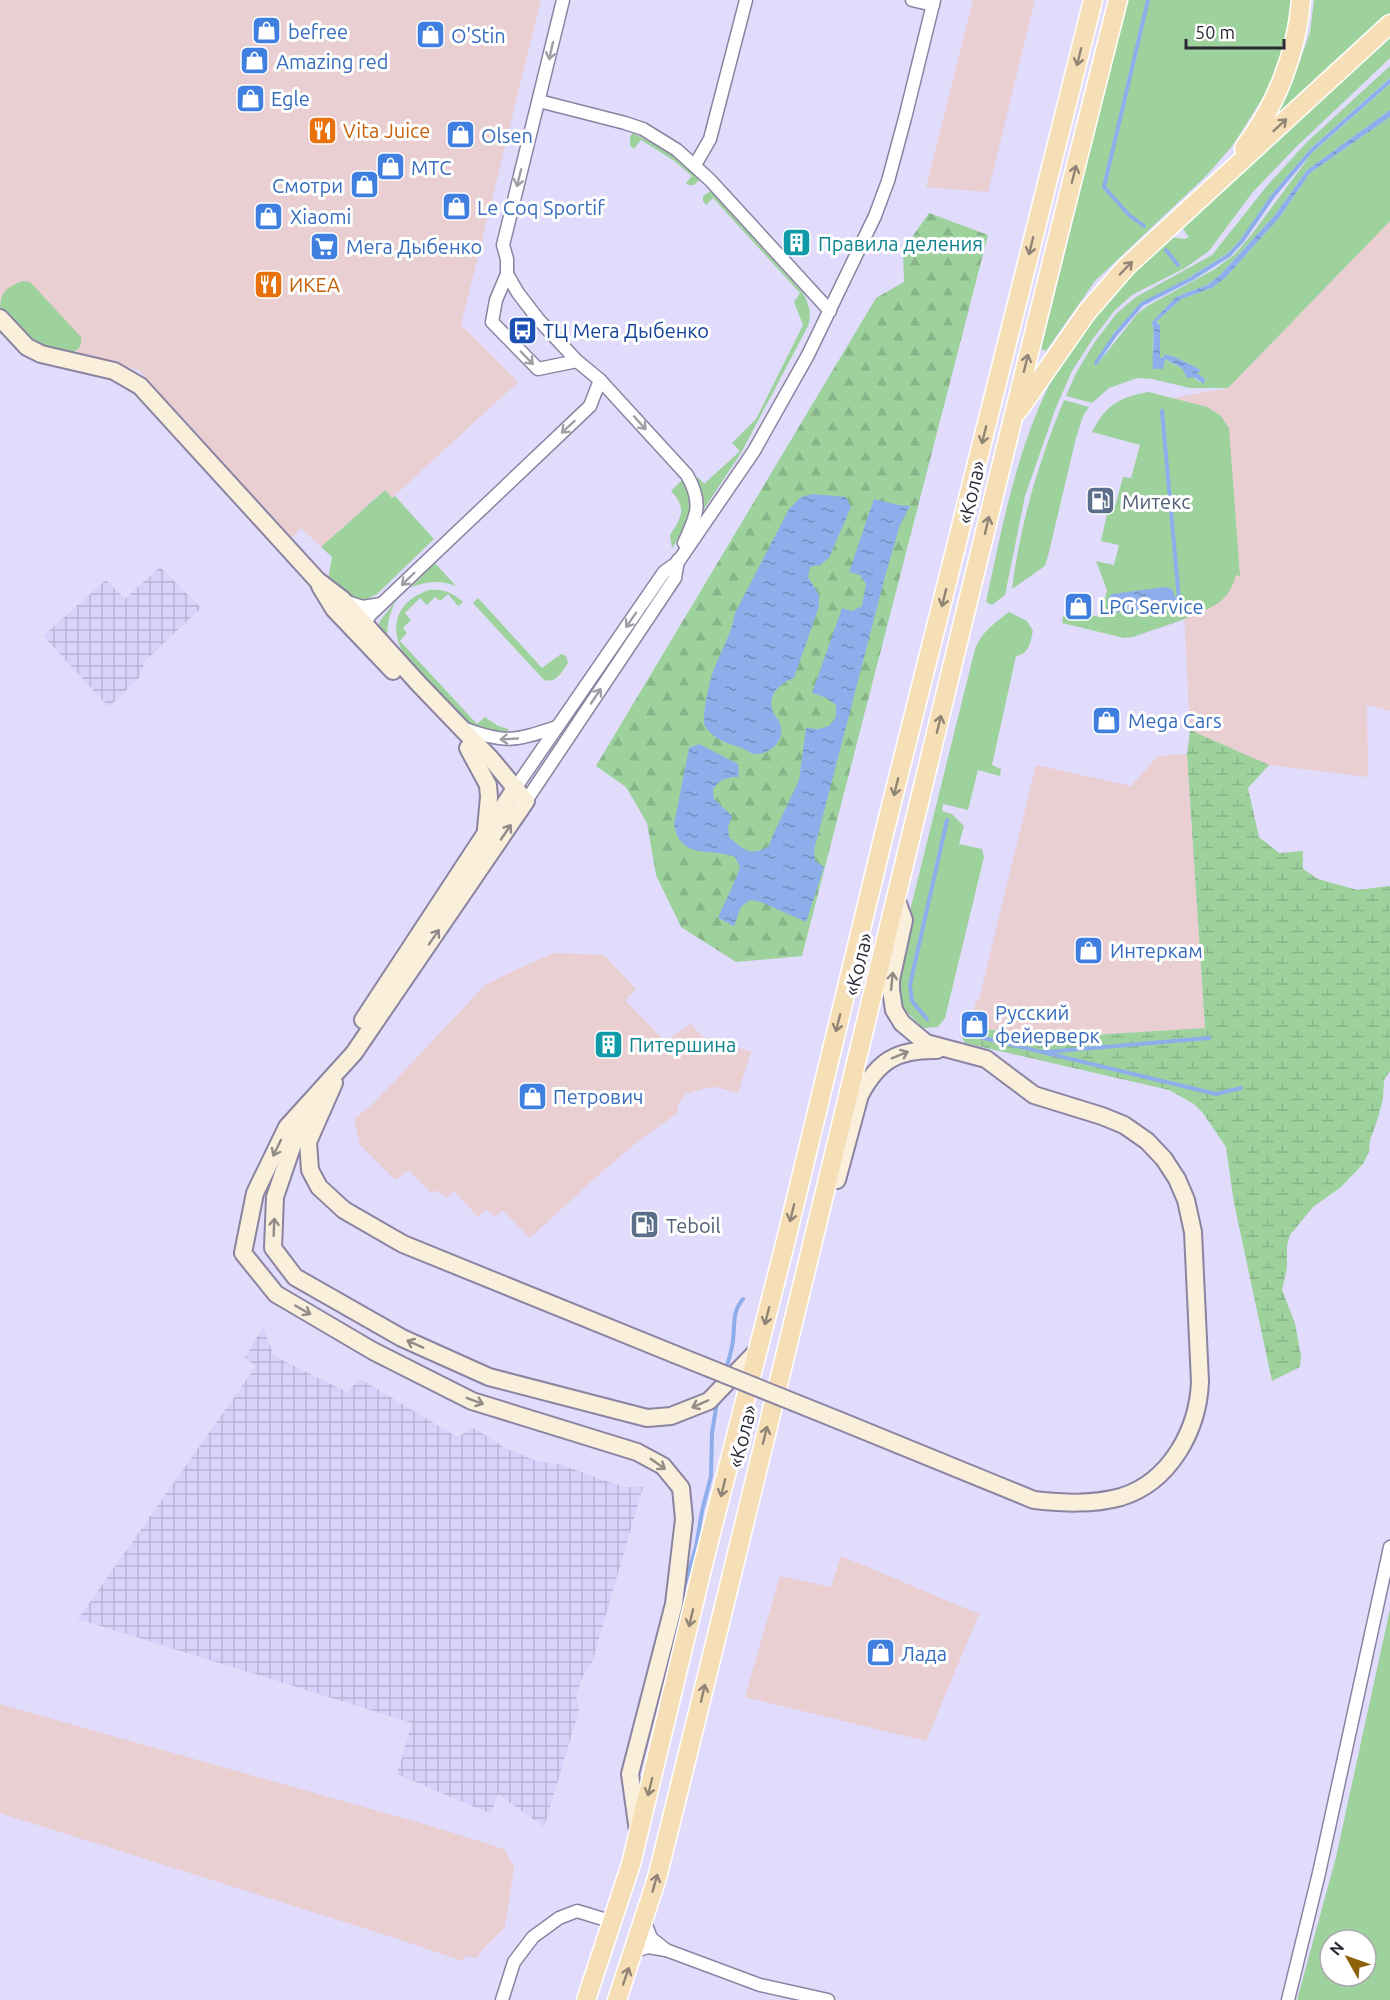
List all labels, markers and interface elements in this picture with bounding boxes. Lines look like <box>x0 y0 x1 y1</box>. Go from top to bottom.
scale bar <box>1186 12 1284 50</box>
shop icon: befree <box>251 15 283 47</box>
shop icon: O'Stin <box>414 19 446 51</box>
place label: befree <box>288 20 348 43</box>
text: 50 m <box>1195 22 1235 42</box>
place label: O'Stin <box>451 24 506 47</box>
one-way arrow <box>544 41 556 60</box>
shop icon: Amazing red <box>239 45 271 77</box>
one-way arrow <box>1073 47 1084 66</box>
place label: Amazing red <box>276 50 388 73</box>
shop icon: Egle <box>234 82 266 114</box>
place label: Egle <box>271 87 310 110</box>
restaurant icon: Vita Juice <box>306 114 338 146</box>
one-way arrow <box>1272 118 1287 132</box>
place label: Vita Juice <box>343 119 430 142</box>
shop icon: Olsen <box>444 119 476 151</box>
place label: Olsen <box>481 124 533 147</box>
shop icon: МТС <box>374 151 406 183</box>
place label: МТС <box>411 156 452 179</box>
one-way arrow <box>1068 165 1080 184</box>
shop icon: Смотри <box>348 169 380 201</box>
one-way arrow <box>513 169 525 188</box>
place label: Смотри <box>272 174 343 197</box>
shop icon: Le Coq Sportif <box>440 191 472 223</box>
place label: Le Coq Sportif <box>477 196 605 219</box>
shop icon: Xiaomi <box>253 200 285 232</box>
place label: Xiaomi <box>290 205 351 228</box>
building icon: Правила деления <box>781 227 813 259</box>
supermarket icon: Мега Дыбенко <box>309 230 341 262</box>
place label: Правила деления <box>818 232 983 255</box>
place label: Мега Дыбенко <box>346 235 482 258</box>
one-way arrow <box>1025 236 1037 255</box>
one-way arrow <box>1119 261 1133 276</box>
restaurant icon: ИКЕА <box>252 268 284 300</box>
place label: ИКЕА <box>289 273 340 296</box>
bus stop icon: ТЦ Мега Дыбенко <box>506 314 538 346</box>
place label: ТЦ Мега Дыбенко <box>543 319 709 342</box>
one-way arrow <box>519 350 534 365</box>
one-way arrow <box>1020 354 1032 373</box>
one-way arrow <box>633 415 647 430</box>
one-way arrow <box>560 420 575 434</box>
one-way arrow <box>978 425 990 444</box>
street label: «Кола» <box>953 458 989 526</box>
fuel station icon: Митекс <box>1085 485 1117 517</box>
place label: Митекс <box>1122 490 1190 513</box>
one-way arrow <box>981 516 993 535</box>
one-way arrow <box>400 572 415 586</box>
one-way arrow <box>937 588 949 607</box>
shop icon: LPG Service <box>1062 590 1094 622</box>
place label: LPG Service <box>1099 595 1203 618</box>
one-way arrow <box>625 612 637 628</box>
one-way arrow <box>590 688 602 705</box>
shop icon: Mega Cars <box>1091 704 1123 736</box>
place label: Mega Cars <box>1128 709 1222 732</box>
one-way arrow <box>933 715 945 734</box>
one-way arrow <box>500 733 520 744</box>
one-way arrow <box>889 777 901 796</box>
one-way arrow <box>500 824 512 841</box>
one-way arrow <box>428 929 440 945</box>
street label: «Кола» <box>839 930 877 998</box>
shop icon: Интеркам <box>1073 934 1105 966</box>
place label: Интеркам <box>1110 939 1203 962</box>
one-way arrow <box>887 972 898 991</box>
place label: Русский фейерверк <box>995 1001 1100 1047</box>
shop icon: Русский фейерверк <box>958 1008 990 1040</box>
one-way arrow <box>832 1014 844 1033</box>
building icon: Питершина <box>592 1028 624 1060</box>
place label: Питершина <box>629 1033 736 1056</box>
one-way arrow <box>890 1048 908 1059</box>
shop icon: Петрович <box>516 1080 548 1112</box>
place label: Петрович <box>553 1085 643 1108</box>
one-way arrow <box>271 1138 282 1156</box>
one-way arrow <box>786 1203 798 1222</box>
fuel station icon: Teboil <box>629 1209 661 1241</box>
place label: Teboil <box>666 1214 721 1237</box>
one-way arrow <box>268 1217 280 1237</box>
one-way arrow <box>293 1305 311 1316</box>
one-way arrow <box>760 1306 772 1325</box>
one-way arrow <box>407 1337 425 1349</box>
one-way arrow <box>465 1396 484 1407</box>
one-way arrow <box>692 1399 710 1410</box>
street label: «Кола» <box>723 1402 761 1470</box>
one-way arrow <box>760 1426 772 1445</box>
one-way arrow <box>650 1458 667 1471</box>
one-way arrow <box>717 1478 728 1497</box>
one-way arrow <box>684 1608 696 1627</box>
shop icon: Лада <box>864 1637 896 1669</box>
place label: Лада <box>901 1642 947 1665</box>
one-way arrow <box>698 1684 709 1704</box>
one-way arrow <box>643 1778 655 1797</box>
one-way arrow <box>650 1874 661 1893</box>
north arrow <box>1318 1928 1378 1988</box>
text: N <box>1326 1938 1347 1959</box>
one-way arrow <box>621 1967 632 1985</box>

